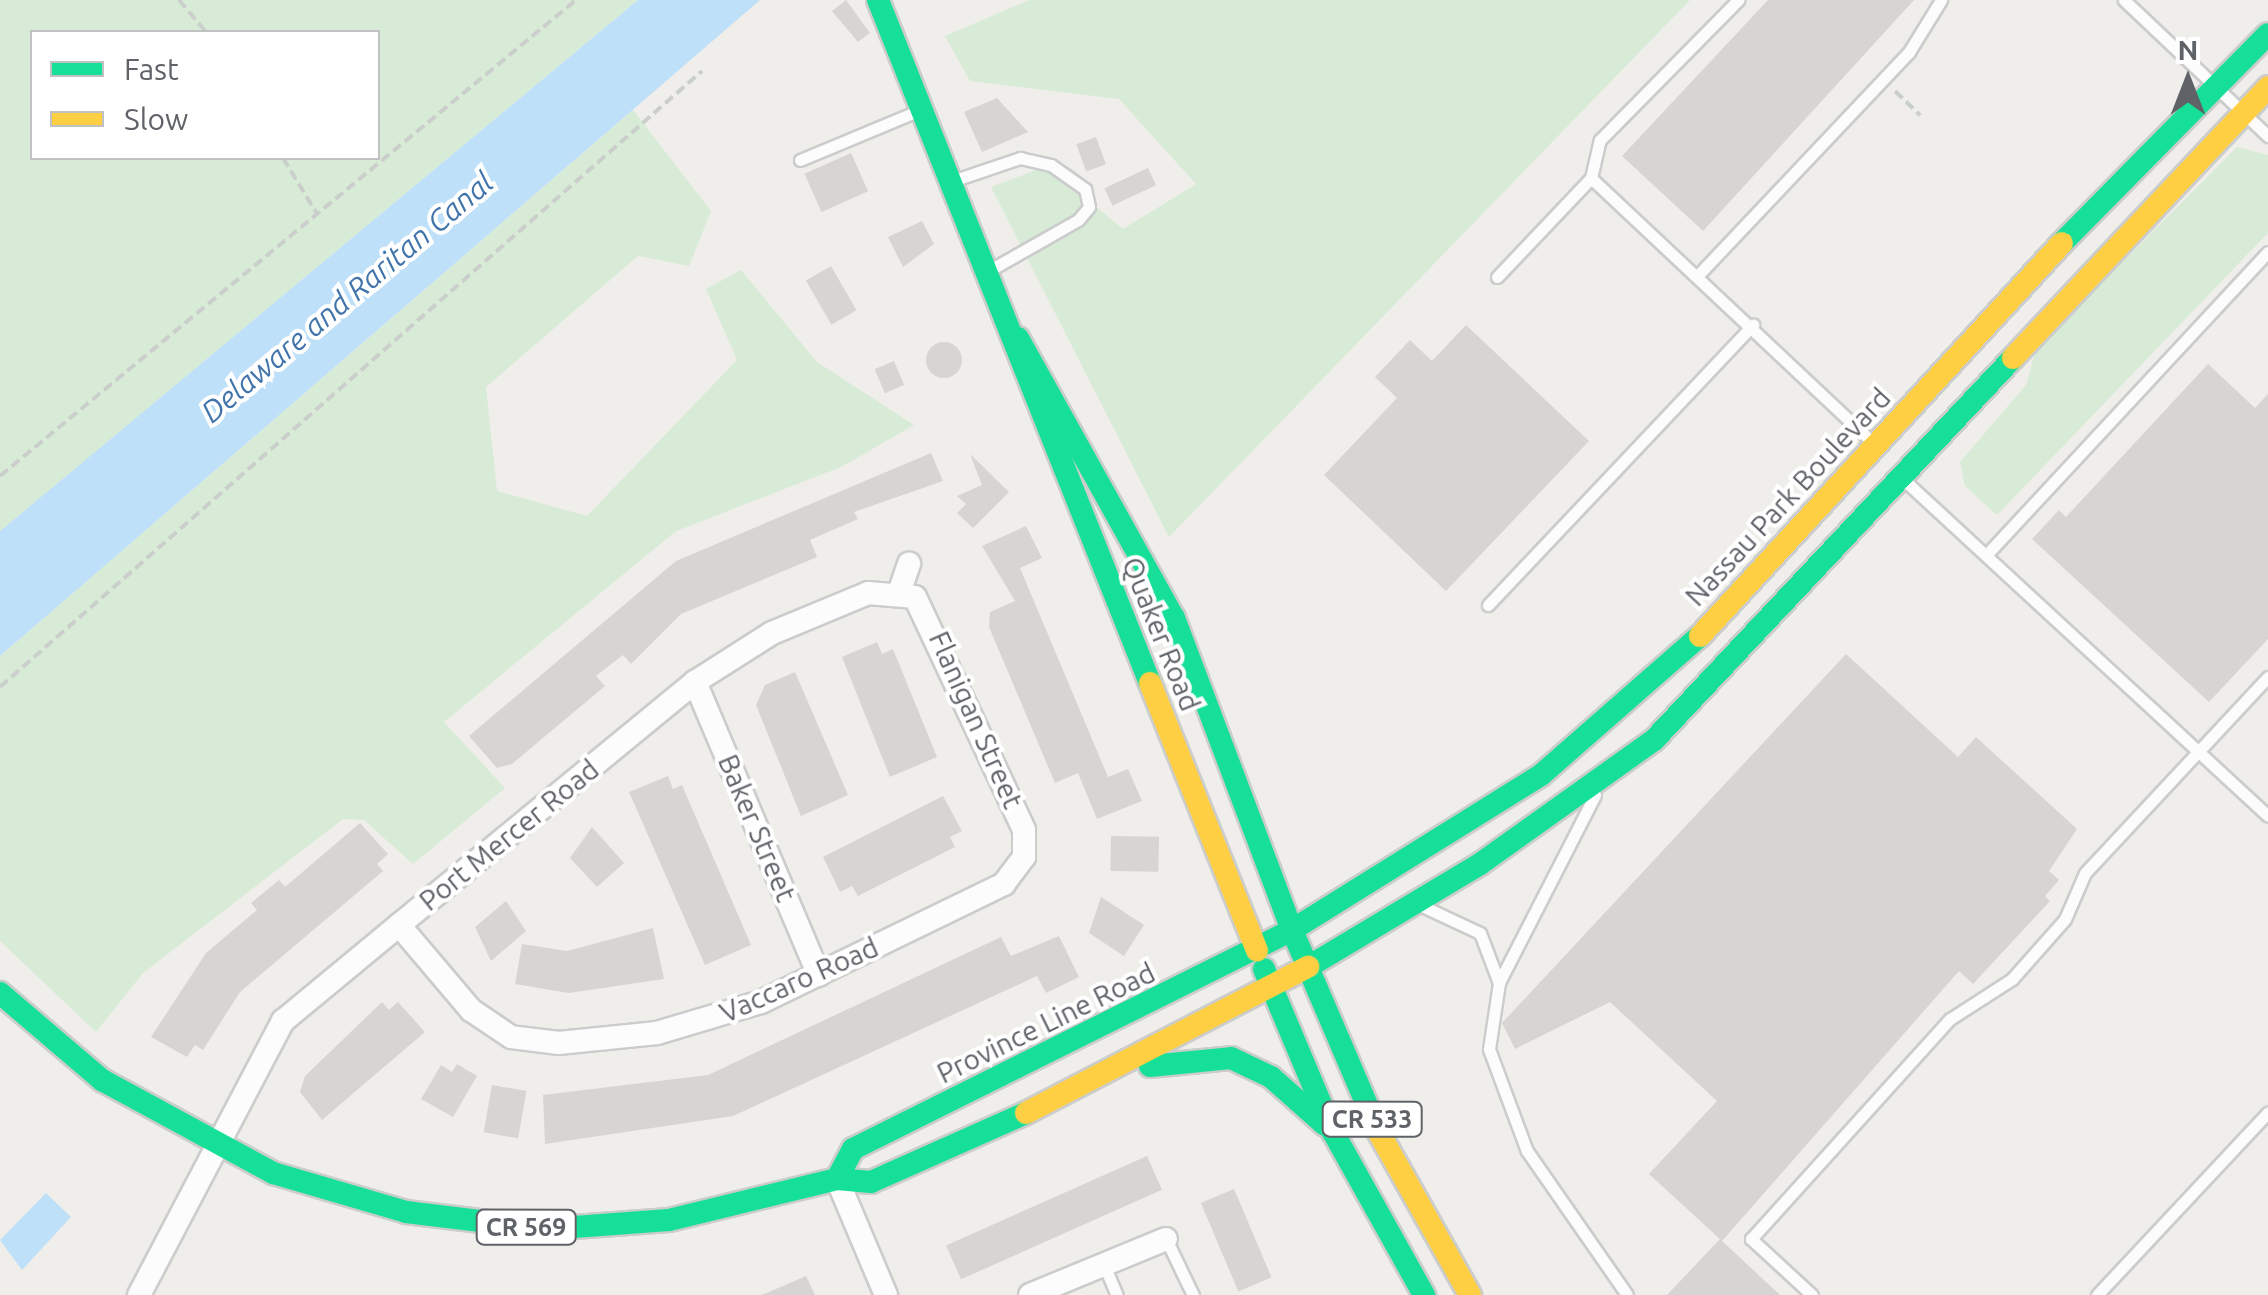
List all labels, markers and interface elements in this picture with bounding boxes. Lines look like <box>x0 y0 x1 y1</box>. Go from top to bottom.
legend <box>30 30 380 160</box>
north arrow <box>2138 30 2238 130</box>
text: N <box>2178 34 2198 65</box>
text: Fast <box>124 52 179 86</box>
text: Slow <box>124 102 188 136</box>
water label: Delaware and Raritan Canal <box>194 164 500 430</box>
street label: Nassau Park Boulevard <box>1678 381 1898 613</box>
street label: Quaker Road <box>1115 552 1207 716</box>
street label: Flanigan Street <box>922 626 1030 814</box>
street label: Baker Street <box>711 749 803 907</box>
street label: Port Mercer Road <box>412 752 606 918</box>
street label: Vaccaro Road <box>715 930 883 1030</box>
street label: Province Line Road <box>932 956 1160 1090</box>
road number: CR 533 <box>1320 1099 1424 1139</box>
road number: CR 569 <box>474 1207 578 1247</box>

